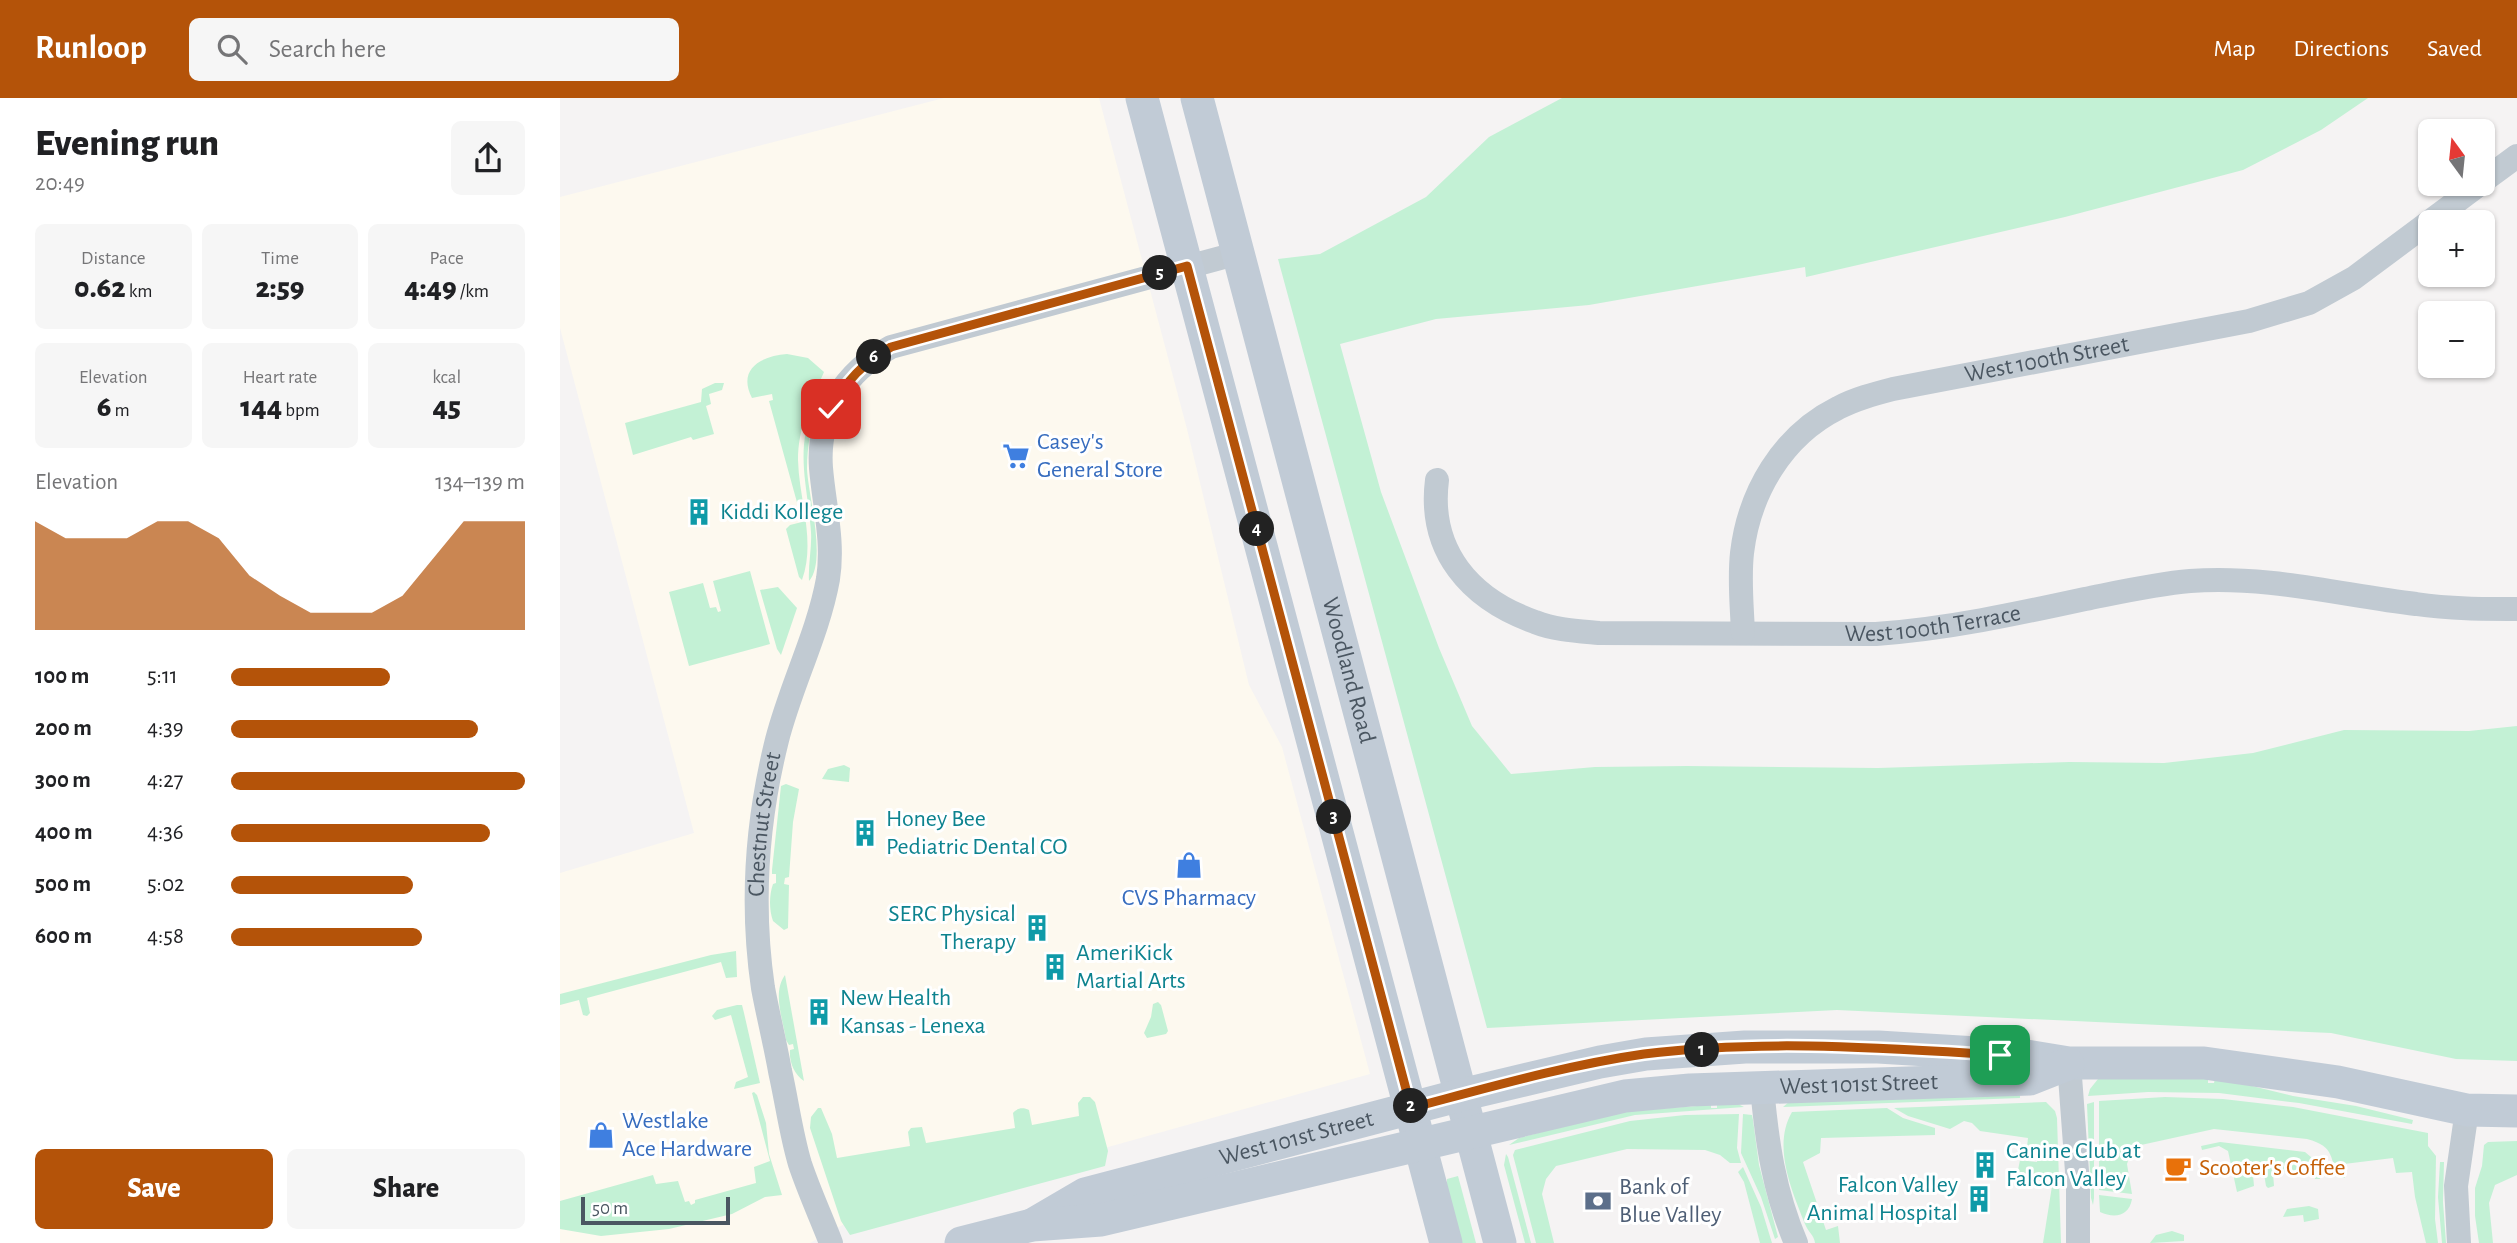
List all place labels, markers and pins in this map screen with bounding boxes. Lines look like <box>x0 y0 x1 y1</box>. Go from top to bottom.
pin: 5 <box>1142 256 1178 290</box>
pin: 6 <box>856 340 892 374</box>
pin <box>801 379 861 439</box>
place label: Casey's General Store <box>1037 430 1163 482</box>
supermarket icon: Casey's General Store <box>1001 441 1031 471</box>
building icon: Kiddi Kollege <box>684 497 714 527</box>
place label: Kiddi Kollege <box>720 500 843 524</box>
pin: 4 <box>1240 512 1274 546</box>
pin: 3 <box>1316 800 1352 834</box>
place label: Honey Bee Pediatric Dental CO <box>886 807 1068 859</box>
building icon: Honey Bee Pediatric Dental CO <box>850 818 880 848</box>
shop icon: CVS Pharmacy <box>1174 850 1204 880</box>
place label: CVS Pharmacy <box>1122 886 1256 910</box>
place label: SERC Physical Therapy <box>888 902 1016 954</box>
building icon: SERC Physical Therapy <box>1022 913 1052 943</box>
place label: AmeriKick Martial Arts <box>1076 941 1186 993</box>
building icon: AmeriKick Martial Arts <box>1040 952 1070 982</box>
place label: New Health Kansas - Lenexa <box>840 986 985 1038</box>
building icon: New Health Kansas - Lenexa <box>804 997 834 1027</box>
pin <box>1970 1025 2030 1085</box>
pin: 1 <box>1684 1032 1720 1068</box>
pin: 2 <box>1394 1088 1428 1124</box>
place label: Westlake Ace Hardware <box>622 1109 752 1161</box>
shop icon: Westlake Ace Hardware <box>586 1120 616 1150</box>
place label: Canine Club at Falcon Valley <box>2006 1139 2141 1191</box>
building icon: Canine Club at Falcon Valley <box>1970 1150 2000 1180</box>
cafe icon: Scooter's Coffee <box>2163 1153 2193 1183</box>
place label: Scooter's Coffee <box>2199 1156 2346 1180</box>
place label: Falcon Valley Animal Hospital <box>1807 1173 1958 1225</box>
place label: Bank of Blue Valley <box>1619 1175 1722 1227</box>
building icon: Falcon Valley Animal Hospital <box>1964 1184 1994 1214</box>
bank icon: Bank of Blue Valley <box>1583 1186 1613 1216</box>

